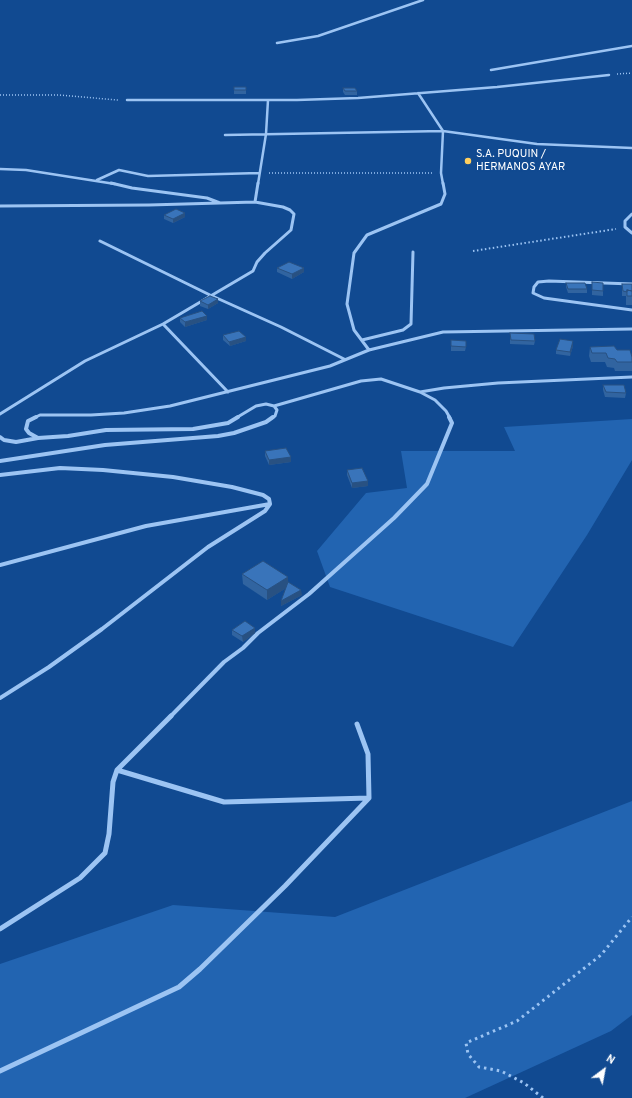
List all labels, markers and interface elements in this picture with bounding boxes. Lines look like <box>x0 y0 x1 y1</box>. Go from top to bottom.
place label: S.A. PUQUIN / HERMANOS AYAR <box>476 148 565 174</box>
marker: S.A. PUQUIN / HERMANOS AYAR <box>463 156 473 166</box>
north arrow <box>584 1050 624 1090</box>
text: N <box>603 1052 617 1068</box>

